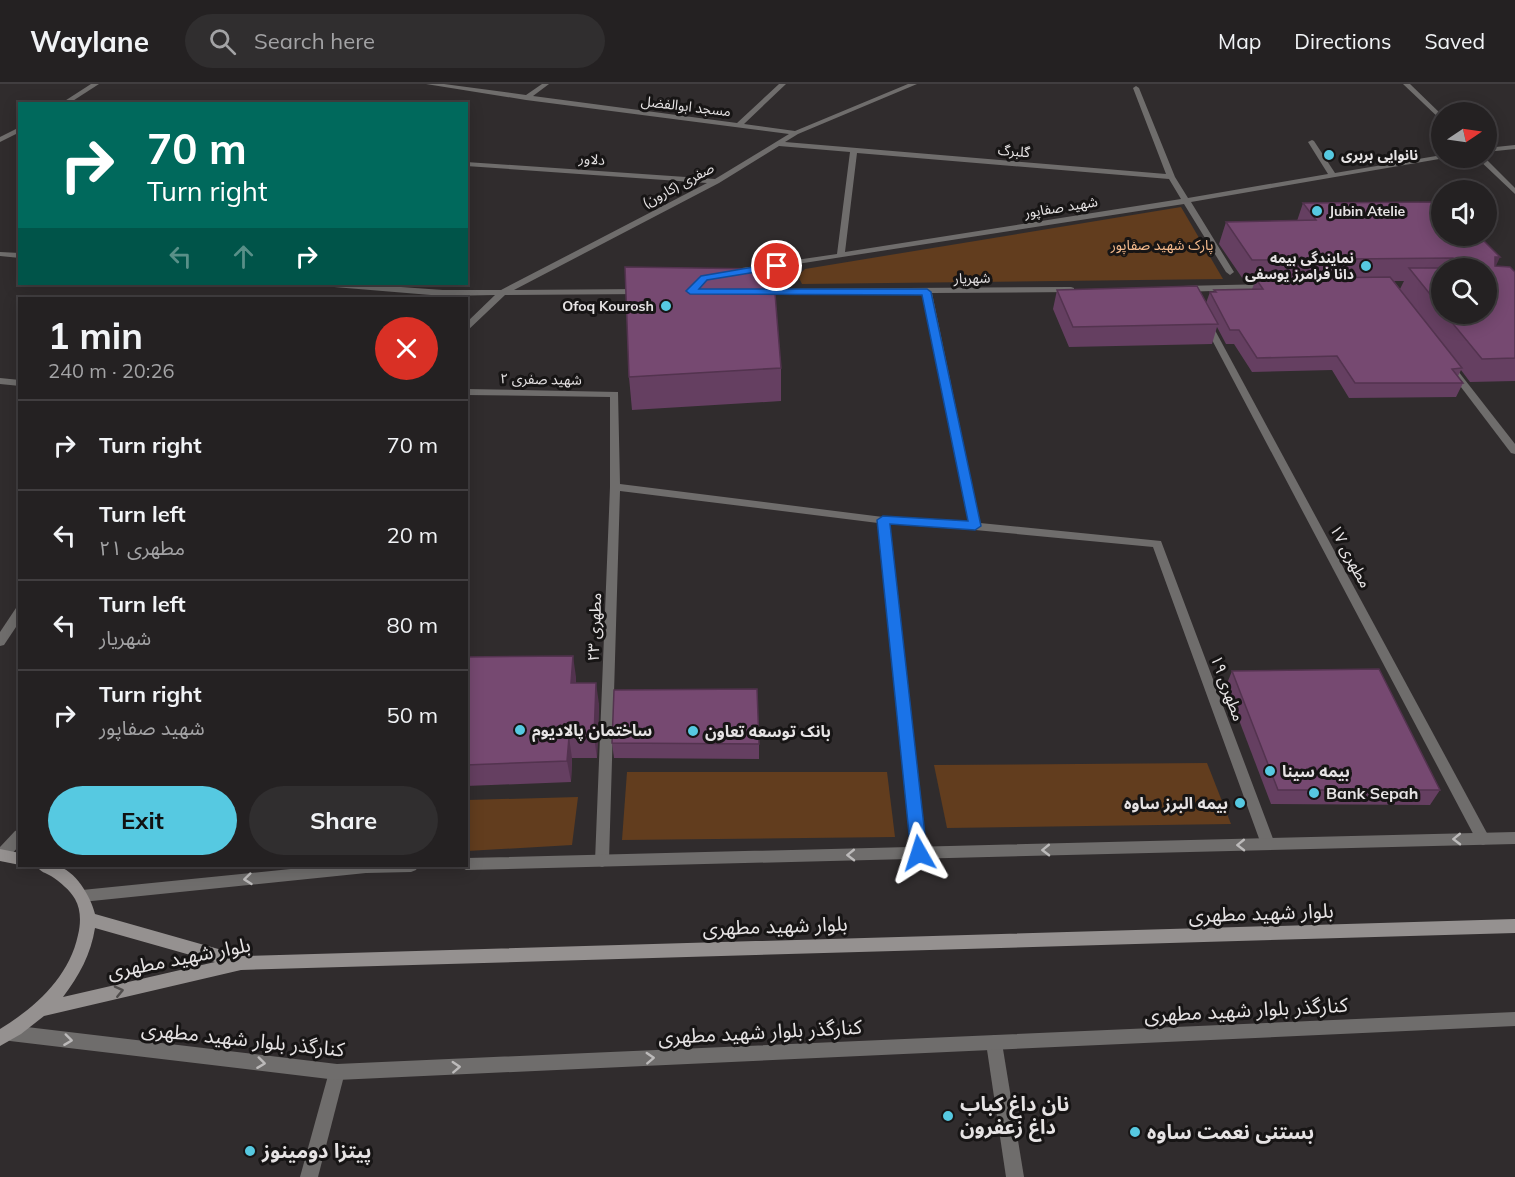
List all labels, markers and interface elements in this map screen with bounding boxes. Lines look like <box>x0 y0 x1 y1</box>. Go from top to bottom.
search box <box>185 14 605 68</box>
text: Waylane <box>30 24 149 59</box>
icon: search <box>206 25 239 58</box>
text: Search here <box>254 27 375 55</box>
text: Map <box>1218 28 1261 54</box>
text: Directions <box>1294 28 1391 54</box>
text: Saved <box>1424 28 1485 54</box>
street label: مسجد ابوالفضل <box>640 92 732 120</box>
north arrow <box>1431 102 1497 168</box>
map controls <box>1431 102 1497 324</box>
text: 70 m <box>147 122 247 175</box>
icon: right <box>48 126 126 204</box>
street label: گلبرگ <box>997 141 1031 161</box>
place label: نانوایی بربری <box>1341 146 1418 164</box>
marker: نانوایی بربری <box>1322 148 1336 162</box>
street label: دلاور <box>577 149 606 169</box>
street label: صفری (کارون) <box>639 158 717 212</box>
text: Turn right <box>147 174 267 208</box>
button: sound <box>1431 180 1497 246</box>
street label: شهید صفاپور <box>1022 192 1099 223</box>
place label: Jubin Atelie <box>1329 202 1406 220</box>
marker: Jubin Atelie <box>1310 204 1324 218</box>
park label: پارک شهید صفاپور <box>1110 236 1213 255</box>
icon: left <box>164 240 197 273</box>
icon: ahead <box>227 240 260 273</box>
icon: right <box>290 240 323 273</box>
pin <box>751 240 802 291</box>
icon: arrive <box>760 249 793 282</box>
place label: نمایندگی بیمه دانا فرامرز یوسفی <box>1245 249 1354 283</box>
button: search <box>1431 258 1497 324</box>
marker: نمایندگی بیمه دانا فرامرز یوسفی <box>1359 259 1373 273</box>
street label: شهریار <box>953 269 990 287</box>
place label: Ofoq Kourosh <box>562 297 654 315</box>
marker: Ofoq Kourosh <box>659 299 673 313</box>
text: 1 min <box>48 313 143 358</box>
button: close <box>375 317 438 380</box>
text: 240 m · 20:26 <box>48 358 174 383</box>
street label: شهید صفری ۲ <box>500 369 582 389</box>
icon: right <box>48 429 81 462</box>
text: Turn right <box>99 431 202 459</box>
text: 70 m <box>387 431 438 459</box>
text: Turn left <box>99 500 186 528</box>
icon: left <box>48 519 81 552</box>
text: 20 m <box>387 521 438 549</box>
street label: مطهری ۱۷ <box>1326 521 1376 591</box>
text: مطهری ۲۱ <box>99 535 185 560</box>
text: Turn left <box>99 590 186 618</box>
street label: مطهری ۲۳ <box>583 592 605 662</box>
icon: left <box>48 609 81 642</box>
text: 80 m <box>387 611 438 639</box>
text: شهریار <box>99 625 151 650</box>
street label: مطهری ۱۹ <box>1207 652 1249 724</box>
text: Turn right <box>99 680 202 708</box>
icon: right <box>48 699 81 732</box>
text: 50 m <box>387 701 438 729</box>
text: شهید صفاپور <box>99 715 205 740</box>
place label: ساختمان پالادیوم <box>532 720 652 742</box>
place label: بانک توسعه تعاون <box>705 721 831 741</box>
marker: ساختمان پالادیوم <box>513 723 527 737</box>
marker: بانک توسعه تعاون <box>686 724 700 738</box>
place label: بیمه سینا <box>1282 761 1350 781</box>
marker: بیمه سینا <box>1263 764 1277 778</box>
place label: Bank Sepah <box>1326 783 1418 803</box>
button: Exit <box>48 786 237 855</box>
button: Share <box>249 786 438 855</box>
marker: Bank Sepah <box>1307 786 1321 800</box>
place label: بیمه البرز ساوه <box>1124 793 1228 813</box>
marker: بیمه البرز ساوه <box>1233 796 1247 810</box>
position arrow <box>887 821 951 885</box>
one-way arrow <box>1452 833 1461 846</box>
one-way arrow <box>1236 839 1245 851</box>
one-way arrow <box>1041 844 1050 856</box>
one-way arrow <box>846 848 855 861</box>
one-way arrow <box>243 872 252 885</box>
street label: بلوار شهید مطهری <box>1188 897 1334 928</box>
street label: بلوار شهید مطهری <box>702 910 848 941</box>
street label: بلوار شهید مطهری <box>105 931 253 984</box>
one-way arrow <box>113 985 123 998</box>
street label: کنارگذر بلوار شهید مطهری <box>1143 992 1349 1027</box>
street label: کنارگذر بلوار شهید مطهری <box>657 1014 863 1049</box>
street label: کنارگذر بلوار شهید مطهری <box>140 1015 347 1062</box>
one-way arrow <box>63 1033 72 1046</box>
one-way arrow <box>646 1052 655 1065</box>
one-way arrow <box>257 1057 266 1069</box>
one-way arrow <box>451 1061 460 1074</box>
place label: نان داغ کباب داغ زعفرون <box>960 1091 1069 1142</box>
marker: نان داغ کباب داغ زعفرون <box>941 1109 955 1123</box>
place label: بستنی نعمت ساوه <box>1147 1119 1314 1144</box>
marker: بستنی نعمت ساوه <box>1128 1125 1142 1139</box>
place label: پیتزا دومینوز <box>261 1138 371 1165</box>
marker: پیتزا دومینوز <box>243 1144 257 1158</box>

